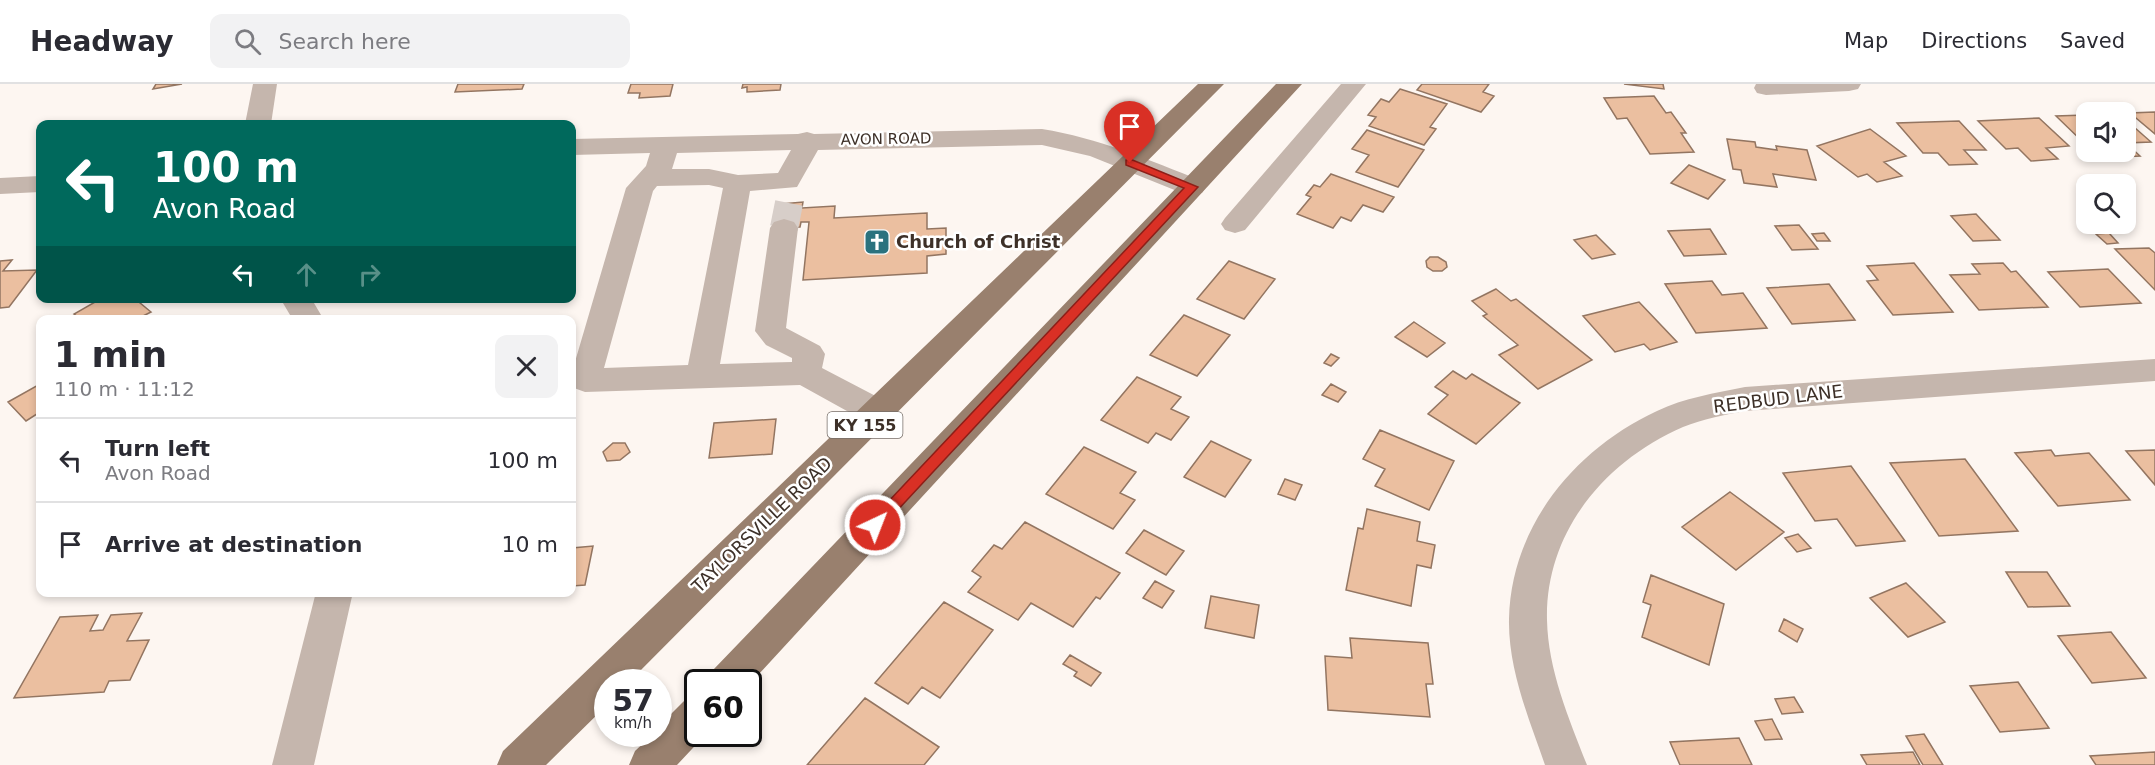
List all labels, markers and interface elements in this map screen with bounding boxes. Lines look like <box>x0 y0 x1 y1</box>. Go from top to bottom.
search box <box>210 14 630 68</box>
text: Headway <box>30 25 174 58</box>
icon: search <box>231 25 264 58</box>
text: Search here <box>279 29 411 54</box>
text: Map <box>1844 29 1888 53</box>
text: Directions <box>1921 29 2027 53</box>
text: Saved <box>2060 29 2125 53</box>
pin <box>1104 101 1155 163</box>
map controls <box>2076 102 2136 234</box>
button: sound <box>2076 102 2136 162</box>
icon: arrive <box>1113 110 1146 143</box>
street label: AVON ROAD <box>840 129 932 149</box>
text: 100 m <box>153 143 299 192</box>
icon: left <box>54 144 132 222</box>
button: search <box>2076 174 2136 234</box>
text: Avon Road <box>153 193 296 224</box>
church icon: Church of Christ <box>862 227 892 257</box>
place label: Church of Christ <box>896 231 1061 252</box>
icon: left <box>227 258 260 291</box>
icon: ahead <box>290 258 323 291</box>
icon: right <box>353 258 386 291</box>
text: 1 min <box>54 334 167 375</box>
button: close <box>495 335 558 398</box>
text: 110 m · 11:12 <box>54 377 195 401</box>
street label: REDBUD LANE <box>1712 380 1844 417</box>
road number: KY 155 <box>828 412 902 438</box>
text: Turn left <box>105 436 210 461</box>
icon: left <box>54 444 87 477</box>
text: 100 m <box>488 448 558 473</box>
street label: TAYLORSVILLE ROAD <box>687 452 836 598</box>
text: Avon Road <box>105 461 211 485</box>
position arrow <box>843 493 907 557</box>
icon: arrive <box>54 528 87 561</box>
text: Arrive at destination <box>105 532 362 557</box>
text: 10 m <box>502 532 558 557</box>
speed limit sign: 60 <box>684 669 762 747</box>
text: 57 <box>612 683 654 718</box>
text: km/h <box>614 714 652 732</box>

